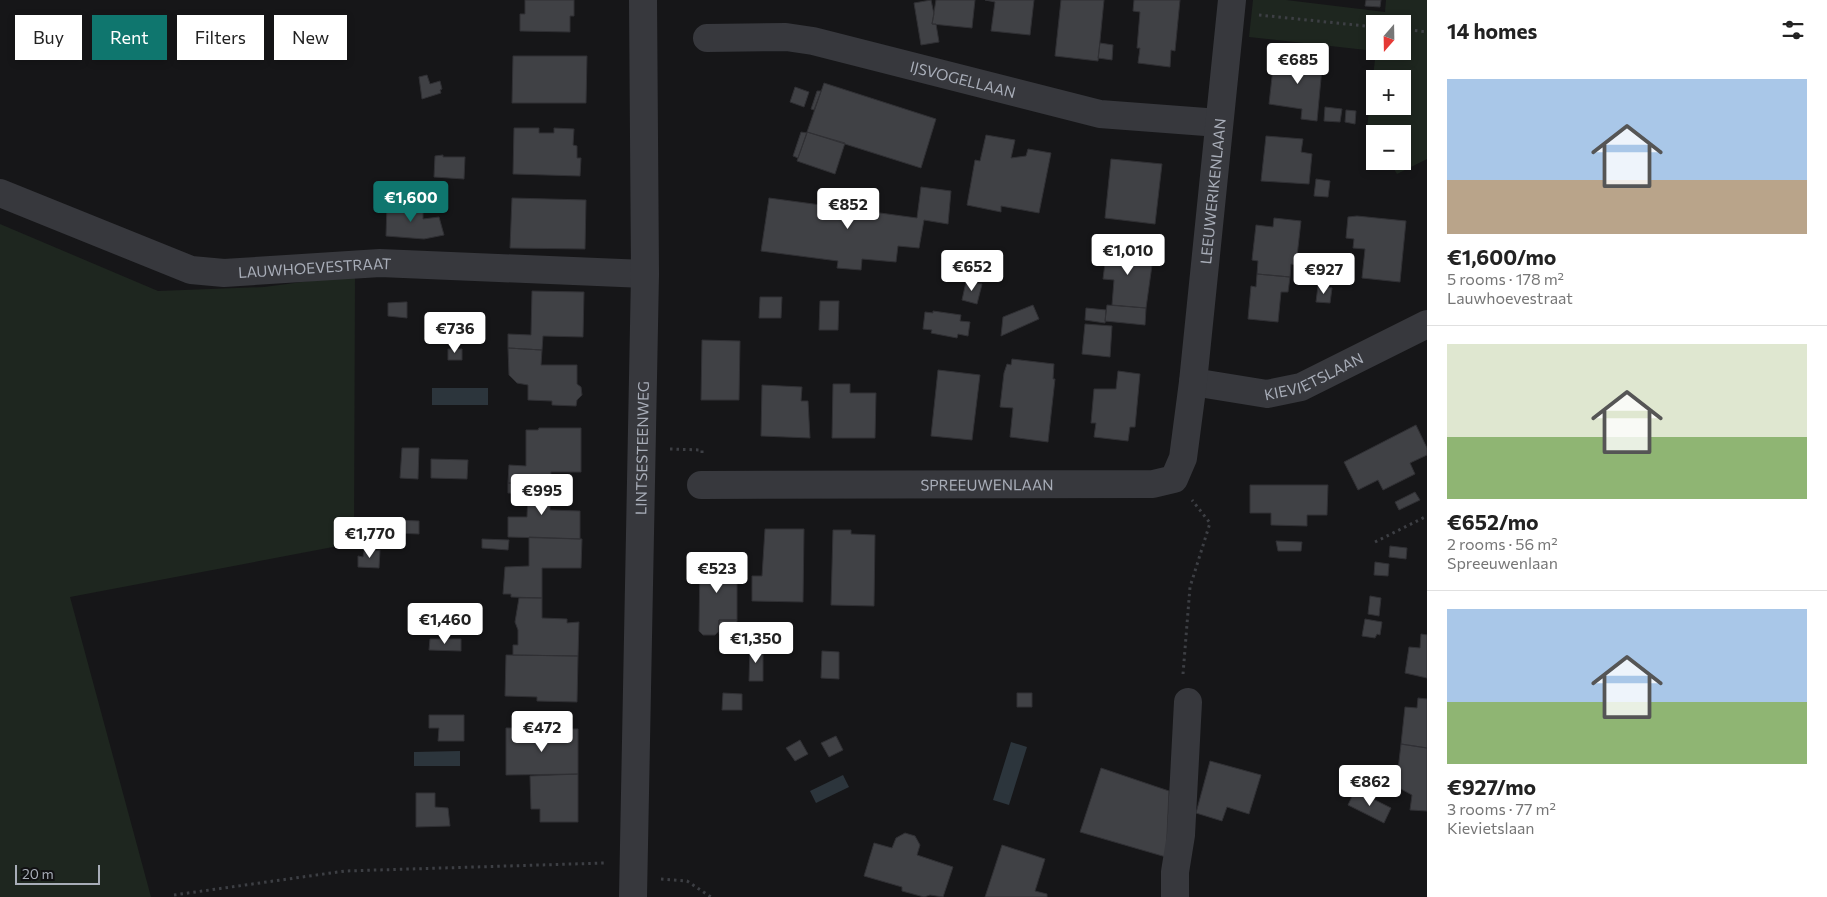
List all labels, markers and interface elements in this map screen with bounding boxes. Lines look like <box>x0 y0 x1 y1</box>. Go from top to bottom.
chip: Buy <box>15 15 82 60</box>
chip: Rent <box>92 15 167 60</box>
chip: Filters <box>177 15 264 60</box>
chip: New <box>274 15 347 60</box>
north arrow <box>1366 15 1411 60</box>
map controls <box>1366 15 1411 170</box>
icon: filters <box>1779 16 1807 44</box>
text: 14 homes <box>1447 18 1537 43</box>
pin: €685 <box>1268 42 1328 85</box>
text: €685 <box>1278 49 1318 68</box>
street label: IJSVOGELLAAN <box>908 57 1018 101</box>
button: + <box>1366 70 1411 115</box>
icon: home <box>1582 111 1672 201</box>
street label: LEEUWERIKENLAAN <box>1196 117 1229 265</box>
button: − <box>1366 125 1411 170</box>
pin: €1,600 <box>370 180 452 223</box>
text: €1,600 <box>384 187 438 206</box>
pin: €852 <box>818 188 878 230</box>
text: €852 <box>828 194 868 213</box>
pin: €1,010 <box>1087 234 1169 276</box>
text: €1,010 <box>1103 240 1153 259</box>
text: €1,600/mo <box>1447 244 1556 269</box>
pin: €652 <box>942 250 1002 292</box>
pin: €927 <box>1294 252 1354 295</box>
street label: LAUWHOEVESTRAAT <box>237 254 392 281</box>
text: €652 <box>952 256 992 275</box>
text: €927 <box>1305 259 1343 278</box>
text: 5 rooms · 178 m² <box>1447 269 1564 288</box>
text: Lauwhoevestraat <box>1447 288 1573 307</box>
pin: €736 <box>425 312 485 354</box>
text: €736 <box>435 318 475 337</box>
street label: KIEVIETSLAAN <box>1262 348 1366 403</box>
icon: home <box>1582 377 1672 467</box>
street label: LINTSESTEENWEG <box>631 381 652 515</box>
pin: €995 <box>512 474 572 516</box>
street label: SPREEUWENLAAN <box>920 475 1054 494</box>
text: €995 <box>522 480 562 499</box>
text: €652/mo <box>1447 509 1539 534</box>
pin: €1,770 <box>329 516 411 559</box>
text: €1,770 <box>345 523 395 542</box>
text: 2 rooms · 56 m² <box>1447 534 1558 553</box>
pin: €523 <box>687 552 747 594</box>
text: Spreeuwenlaan <box>1447 553 1558 572</box>
text: €523 <box>697 558 737 577</box>
pin: €1,460 <box>404 602 486 645</box>
text: €1,460 <box>419 609 471 628</box>
pin: €1,350 <box>715 622 797 664</box>
text: €1,350 <box>730 628 782 647</box>
icon: home <box>1582 642 1672 732</box>
pin: €472 <box>512 710 572 753</box>
text: €472 <box>523 717 561 736</box>
pin: €862 <box>1340 764 1400 807</box>
text: €862 <box>1350 771 1390 790</box>
text: €927/mo <box>1447 774 1536 799</box>
text: 3 rooms · 77 m² <box>1447 799 1556 818</box>
text: Kievietslaan <box>1447 818 1535 837</box>
scale bar <box>15 862 100 885</box>
text: 20 m <box>22 865 54 882</box>

